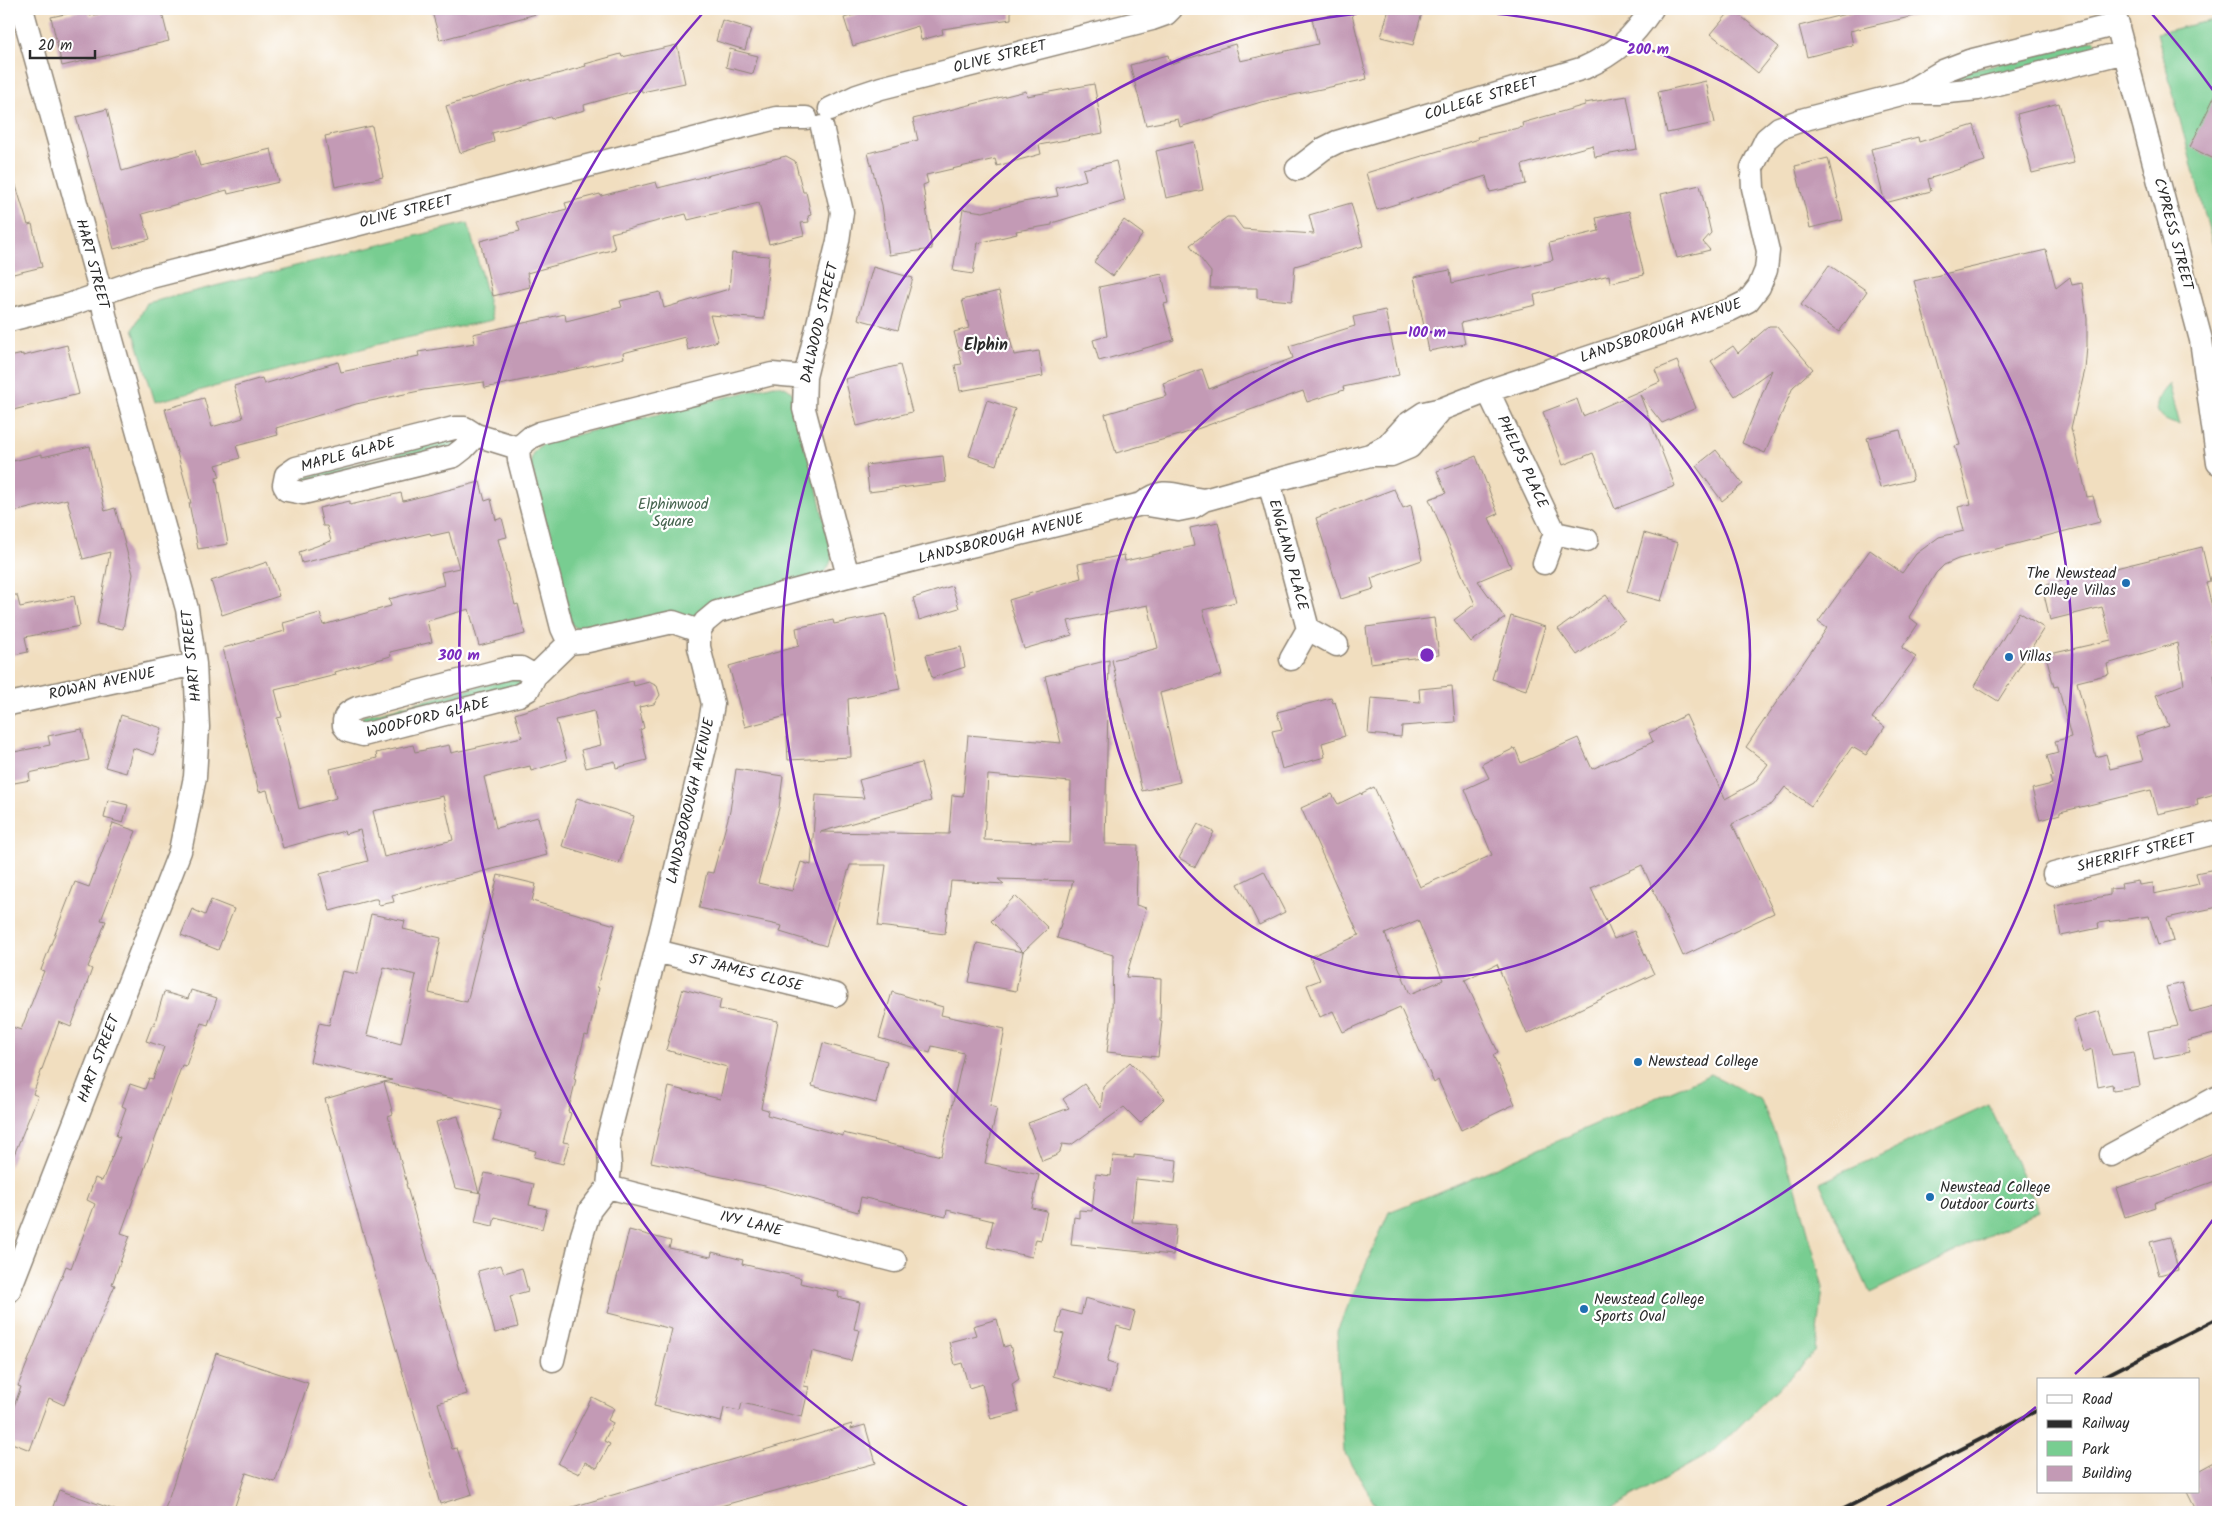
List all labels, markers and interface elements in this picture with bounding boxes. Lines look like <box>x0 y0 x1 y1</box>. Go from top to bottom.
scale bar <box>30 28 95 60</box>
street label: OLIVE STREET <box>951 33 1051 80</box>
text: 20 m <box>38 34 72 58</box>
text: 200 m <box>1627 38 1669 62</box>
street label: COLLEGE STREET <box>1421 70 1543 128</box>
street label: CYPRESS STREET <box>2146 175 2200 295</box>
street label: OLIVE STREET <box>357 188 457 235</box>
street label: HART STREET <box>68 216 116 314</box>
street label: DALWOOD STREET <box>794 258 846 386</box>
street label: LANDSBOROUGH AVENUE <box>1577 292 1746 370</box>
text: 100 m <box>1408 321 1446 345</box>
district label: Elphin <box>964 333 1008 358</box>
street label: PHELPS PLACE <box>1490 411 1555 514</box>
street label: MAPLE GLADE <box>298 431 399 479</box>
park label: Elphinwood Square <box>638 493 709 534</box>
street label: ENGLAND PLACE <box>1262 497 1315 615</box>
street label: LANDSBOROUGH AVENUE <box>916 507 1087 571</box>
place label: The Newstead College Villas <box>2027 562 2117 603</box>
marker: The Newstead College Villas <box>2120 577 2132 589</box>
street label: HART STREET <box>175 607 209 703</box>
text: 300 m <box>437 644 480 668</box>
place label: Villas <box>2019 645 2052 669</box>
centre of rings <box>1418 646 1436 664</box>
marker: Villas <box>2003 651 2015 663</box>
street label: ROWAN AVENUE <box>46 661 159 707</box>
street label: WOODFORD GLADE <box>364 691 493 745</box>
street label: LANDSBOROUGH AVENUE <box>660 714 722 886</box>
street label: SHERRIFF STREET <box>2074 826 2200 879</box>
street label: ST JAMES CLOSE <box>687 947 806 999</box>
street label: HART STREET <box>71 1010 127 1106</box>
place label: Newstead College <box>1648 1050 1758 1074</box>
marker: Newstead College <box>1632 1056 1644 1068</box>
place label: Newstead College Outdoor Courts <box>1940 1176 2050 1217</box>
marker: Newstead College Outdoor Courts <box>1924 1191 1936 1203</box>
street label: IVY LANE <box>717 1205 786 1244</box>
place label: Newstead College Sports Oval <box>1594 1288 1704 1329</box>
marker: Newstead College Sports Oval <box>1578 1303 1590 1315</box>
legend <box>2037 1378 2200 1494</box>
text: Road <box>2082 1388 2113 1412</box>
text: Railway <box>2082 1412 2130 1436</box>
text: Park <box>2082 1438 2110 1462</box>
text: Building <box>2082 1462 2132 1486</box>

